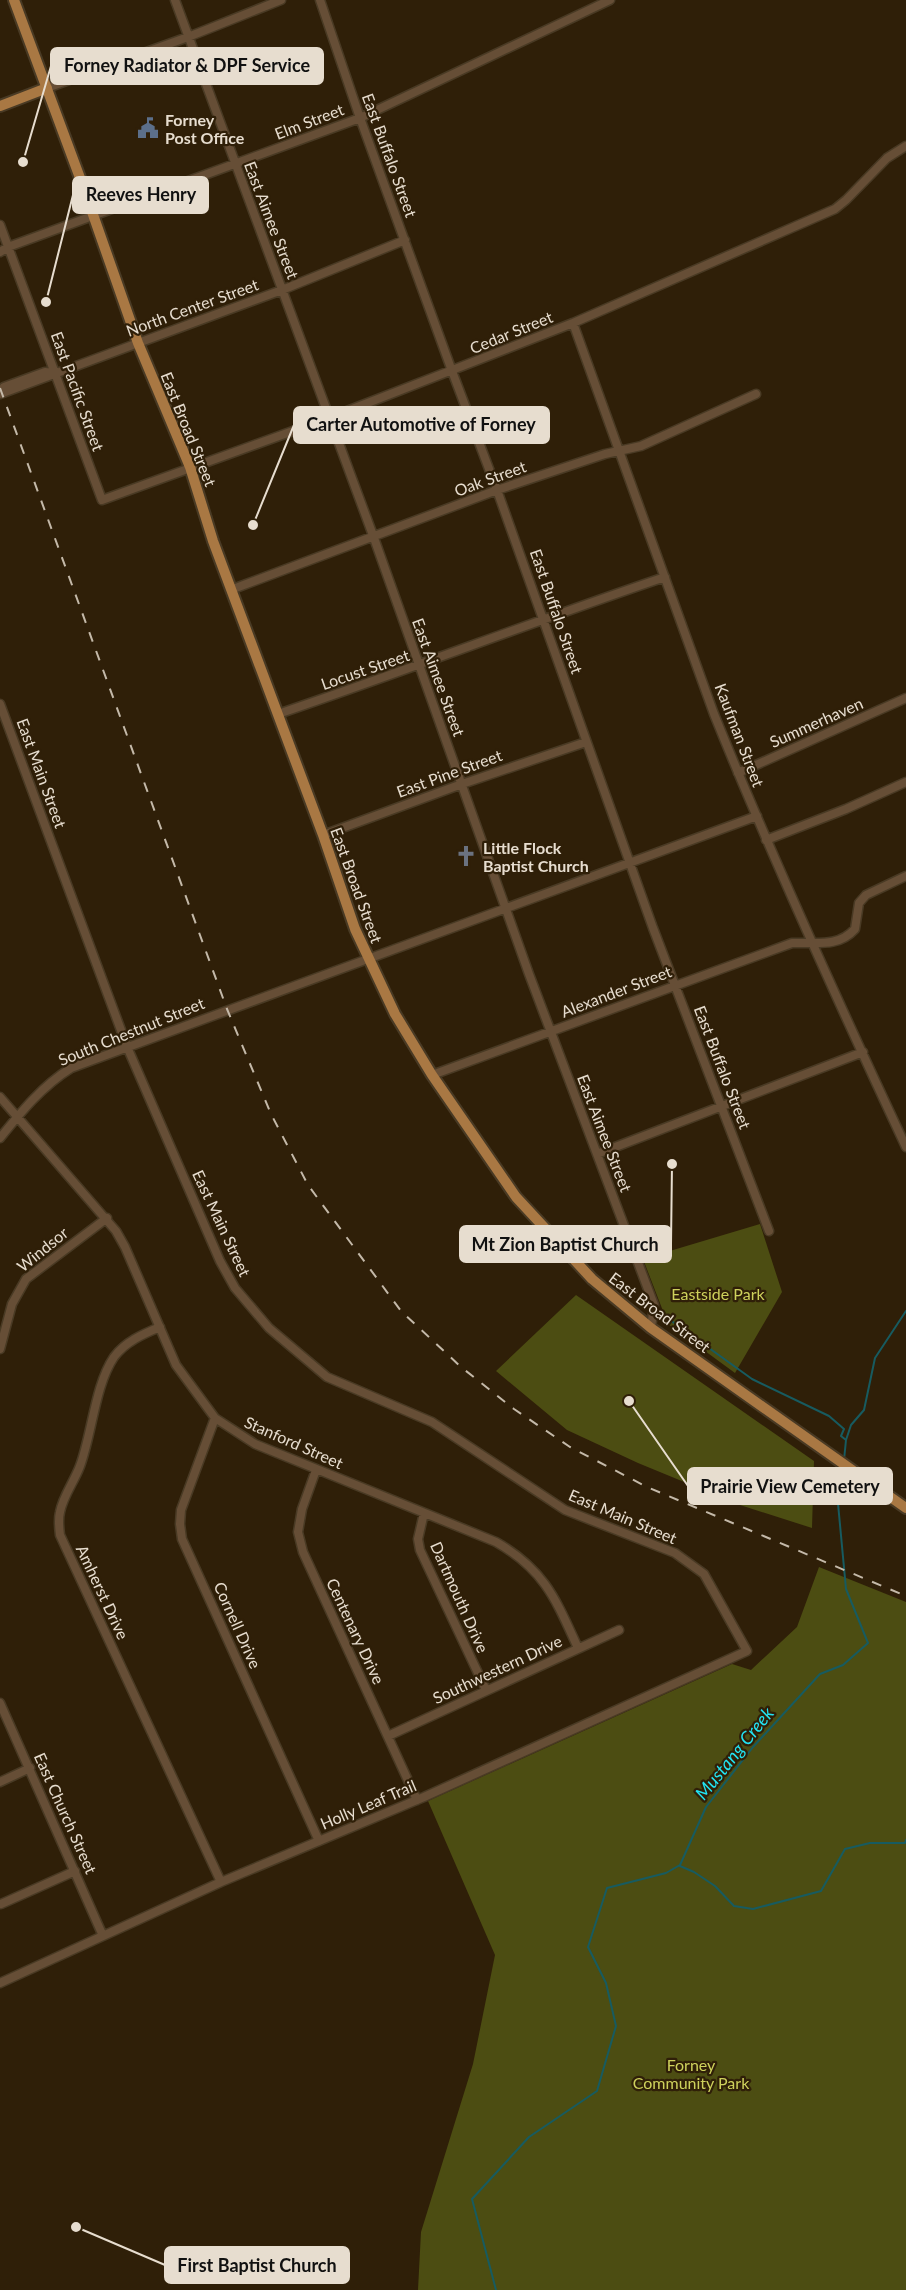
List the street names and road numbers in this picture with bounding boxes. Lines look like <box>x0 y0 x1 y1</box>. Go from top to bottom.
street label: East Buffalo Street <box>359 90 421 220</box>
street label: Elm Street <box>272 99 346 143</box>
street label: East Aimee Street <box>241 159 303 282</box>
street label: North Center Street <box>123 274 261 340</box>
street label: Cedar Street <box>467 307 555 357</box>
street label: East Pacific Street <box>48 329 109 454</box>
street label: East Broad Street <box>157 369 221 489</box>
street label: Oak Street <box>452 456 529 500</box>
street label: East Buffalo Street <box>527 546 587 676</box>
street label: East Aimee Street <box>409 615 469 739</box>
street label: Locust Street <box>318 645 412 693</box>
street label: Kaufman Street <box>712 681 769 790</box>
street label: Summerhaven <box>766 693 866 751</box>
street label: East Main Street <box>13 716 71 831</box>
street label: East Pine Street <box>394 745 505 801</box>
street label: East Broad Street <box>327 825 387 946</box>
street label: Alexander Street <box>558 961 674 1021</box>
street label: South Chestnut Street <box>55 993 207 1069</box>
street label: East Buffalo Street <box>691 1003 755 1132</box>
street label: East Aimee Street <box>574 1072 636 1195</box>
street label: East Main Street <box>189 1167 255 1280</box>
street label: Windsor <box>13 1223 71 1275</box>
street label: East Broad Street <box>606 1268 715 1356</box>
street label: Stanford Street <box>242 1412 346 1472</box>
street label: East Main Street <box>566 1485 680 1547</box>
street label: Dartmouth Drive <box>427 1539 493 1655</box>
street label: Amherst Drive <box>73 1542 133 1642</box>
street label: Centenary Drive <box>323 1575 389 1687</box>
street label: Cornell Drive <box>210 1579 266 1671</box>
street label: Southwestern Drive <box>429 1631 565 1707</box>
street label: East Church Street <box>31 1749 101 1877</box>
street label: Holly Leaf Trail <box>317 1775 419 1833</box>

